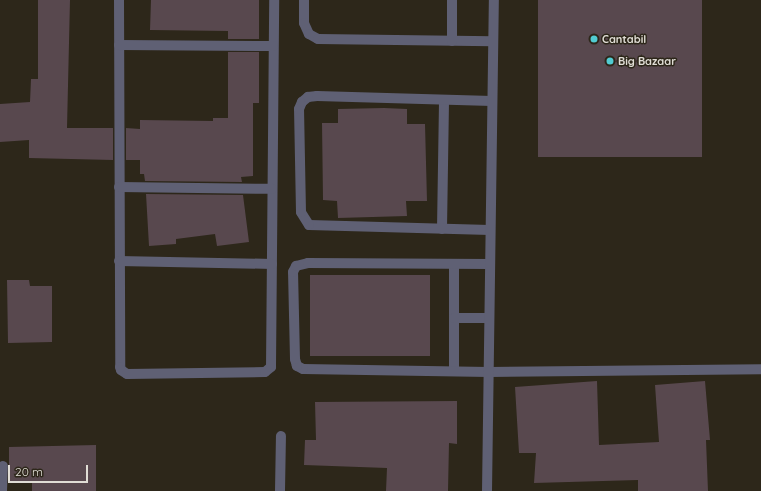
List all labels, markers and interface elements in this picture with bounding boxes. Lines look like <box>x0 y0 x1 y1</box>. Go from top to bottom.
place label: Cantabil <box>602 32 646 46</box>
marker: Cantabil <box>589 34 599 44</box>
place label: Big Bazaar <box>618 54 676 68</box>
marker: Big Bazaar <box>605 56 615 66</box>
scale bar <box>10 457 90 483</box>
text: 20 m <box>15 464 43 479</box>

